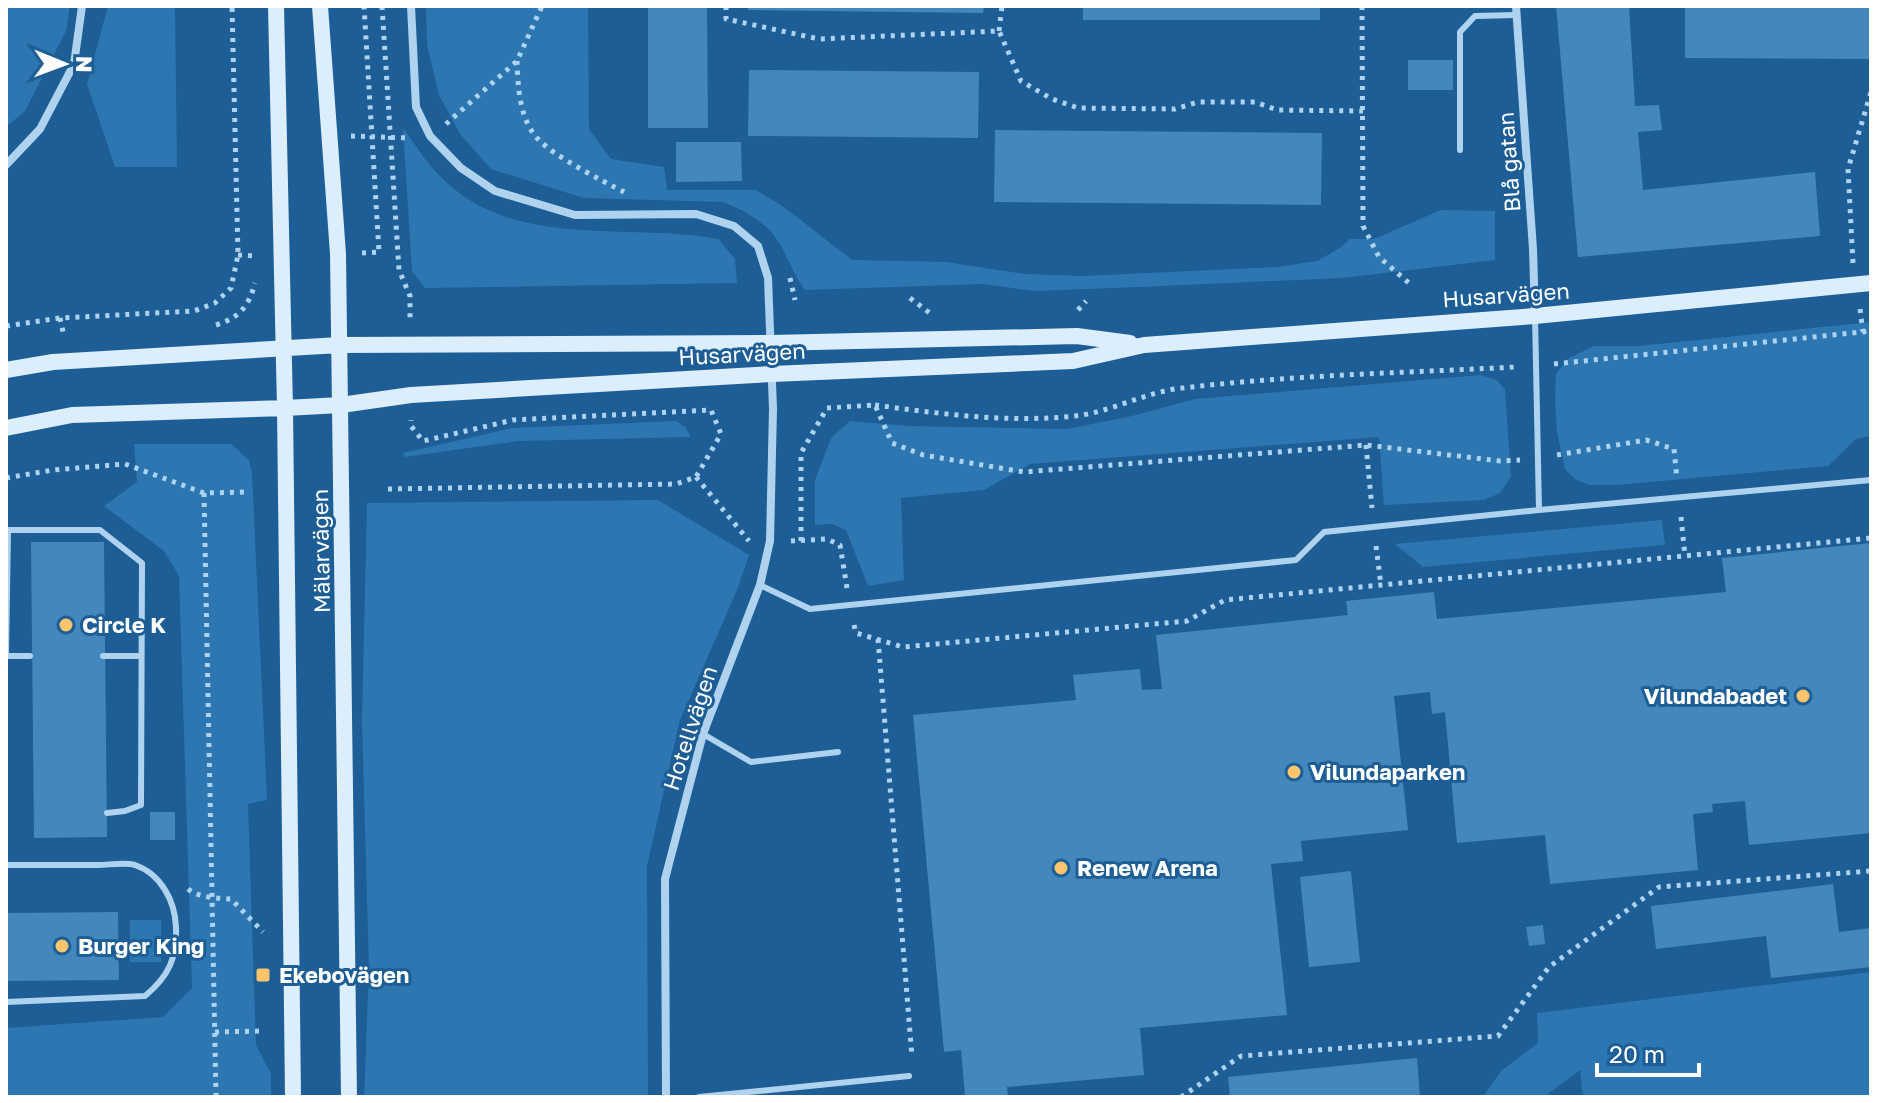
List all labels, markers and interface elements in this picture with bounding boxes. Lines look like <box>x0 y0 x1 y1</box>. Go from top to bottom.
north arrow <box>24 24 104 104</box>
text: N <box>71 56 98 73</box>
street label: Blå gatan <box>1492 111 1525 213</box>
street label: Husarvägen <box>1441 277 1571 312</box>
street label: Husarvägen <box>678 337 806 370</box>
street label: Mälarvägen <box>306 489 335 613</box>
place label: Circle K <box>82 611 166 638</box>
marker: Circle K <box>57 616 75 634</box>
street label: Hotellvägen <box>657 662 722 793</box>
place label: Vilundabadet <box>1644 682 1787 709</box>
marker: Vilundabadet <box>1794 687 1812 705</box>
place label: Vilundaparken <box>1310 758 1465 785</box>
marker: Vilundaparken <box>1285 763 1303 781</box>
place label: Renew Arena <box>1077 854 1218 881</box>
marker: Renew Arena <box>1052 859 1070 877</box>
place label: Burger King <box>78 932 204 959</box>
marker: Burger King <box>53 937 71 955</box>
place label: Ekebovägen <box>279 961 409 988</box>
marker: Ekebovägen <box>254 966 272 984</box>
scale bar <box>1597 1027 1699 1077</box>
text: 20 m <box>1609 1039 1665 1068</box>

